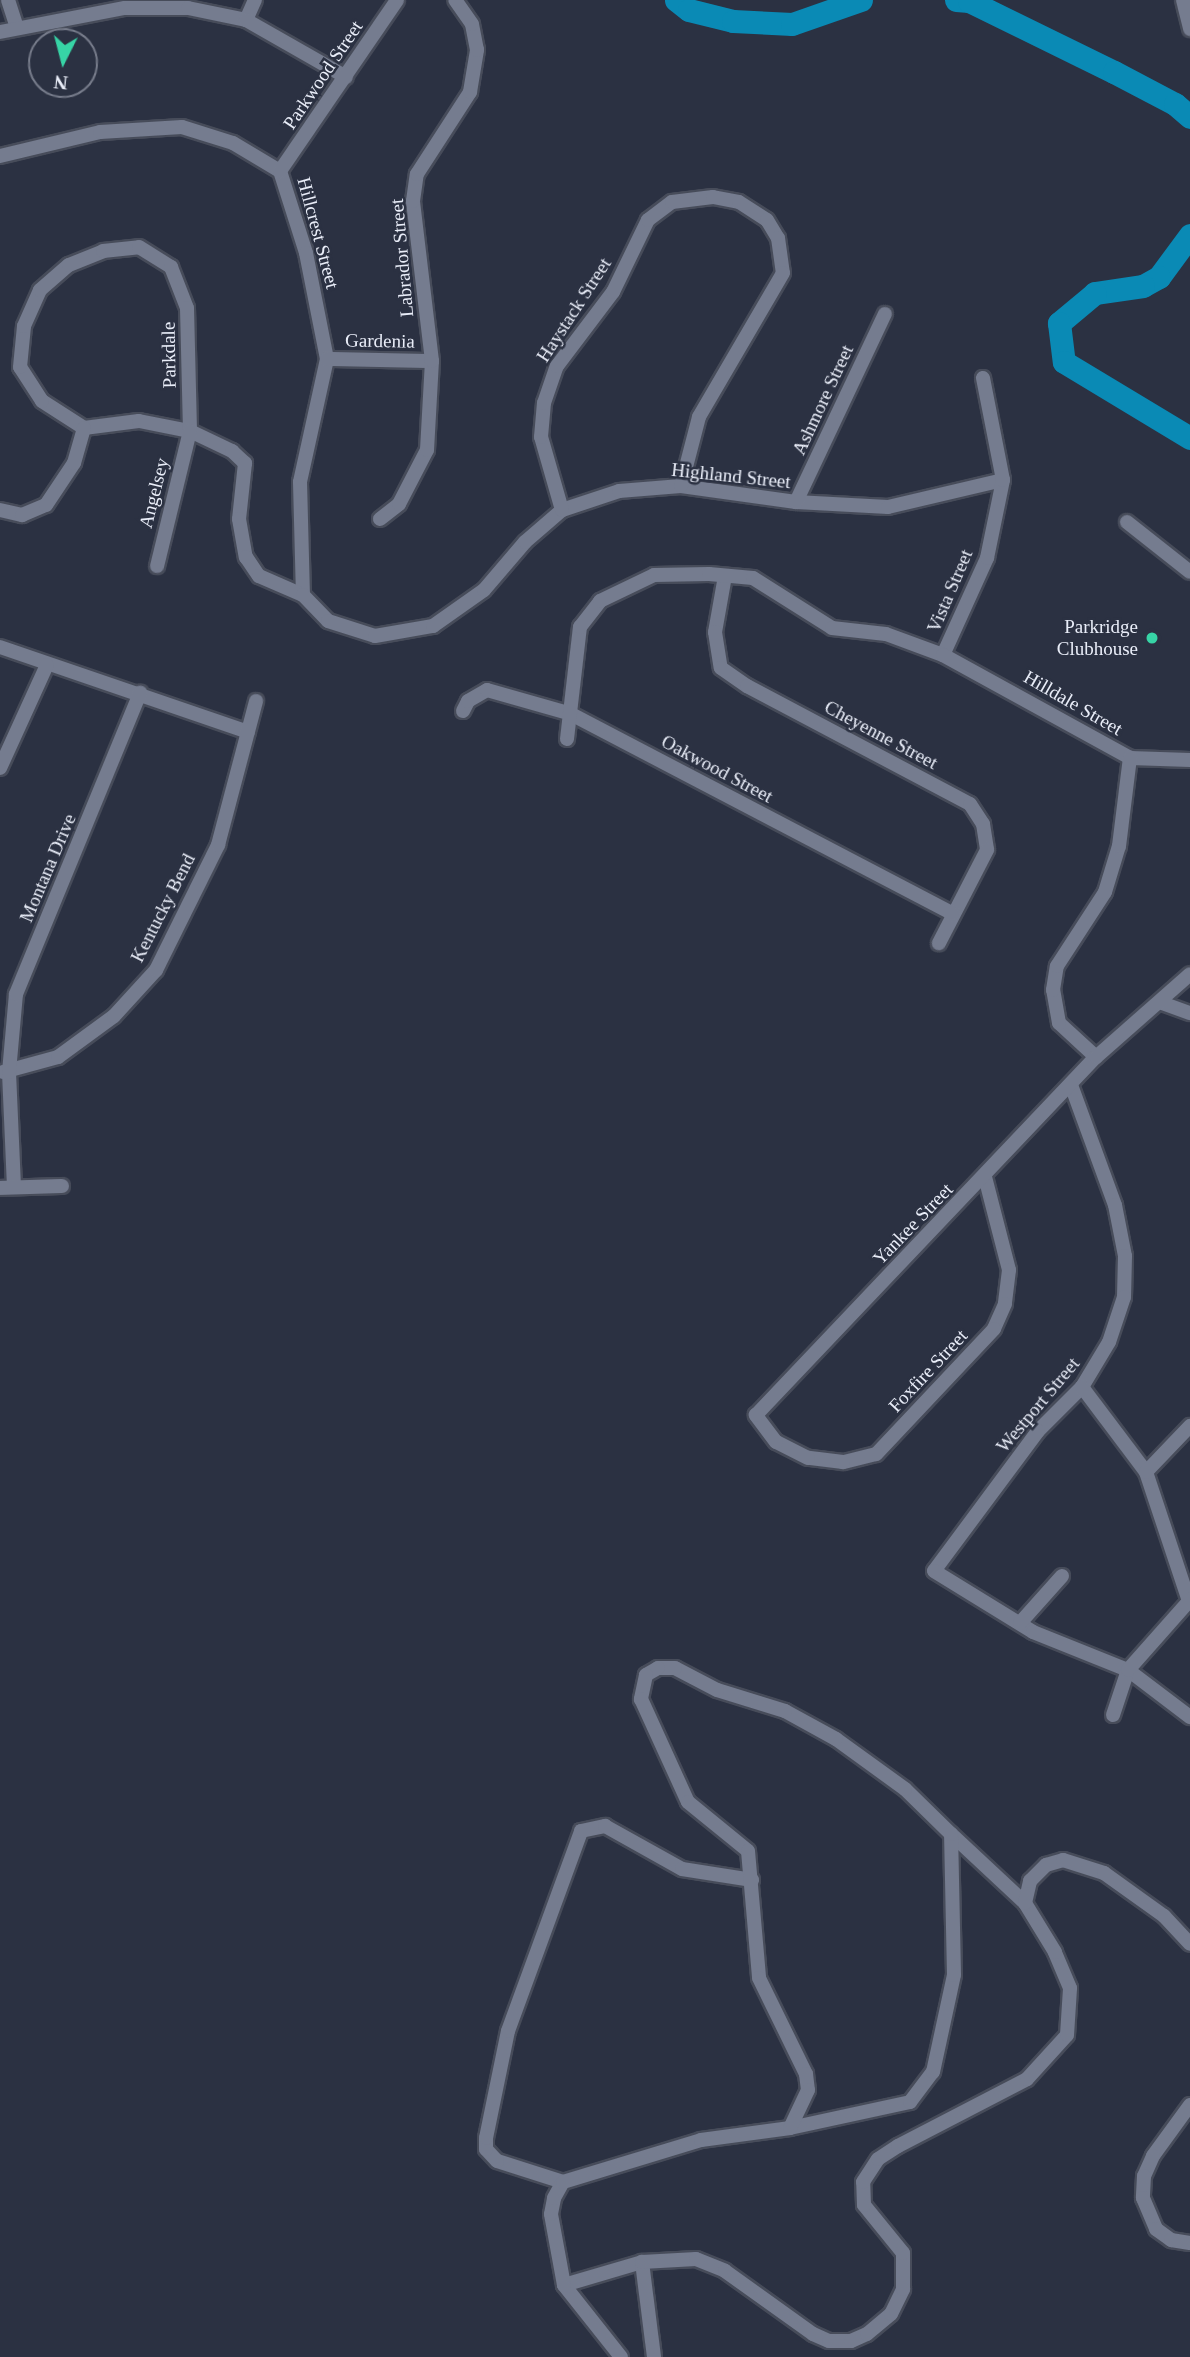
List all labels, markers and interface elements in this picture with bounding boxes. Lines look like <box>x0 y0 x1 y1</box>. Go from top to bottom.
street label: Parkwood Street <box>278 16 368 134</box>
north arrow <box>28 28 98 98</box>
text: N <box>53 71 69 94</box>
street label: Hillcrest Street <box>292 175 344 291</box>
street label: Labrador Street <box>385 198 419 318</box>
street label: Haystack Street <box>532 254 616 366</box>
street label: Parkdale <box>157 322 181 388</box>
street label: Gardenia <box>345 329 415 353</box>
street label: Ashmore Street <box>788 341 858 459</box>
street label: Angelsey <box>134 455 174 531</box>
street label: Highland Street <box>670 458 792 494</box>
street label: Vista Street <box>922 546 978 636</box>
place label: Parkridge Clubhouse <box>1057 616 1138 660</box>
marker: Parkridge Clubhouse <box>1144 630 1160 646</box>
street label: Hilldale Street <box>1020 666 1126 740</box>
street label: Cheyenne Street <box>820 696 942 774</box>
street label: Oakwood Street <box>657 730 777 808</box>
street label: Montana Drive <box>15 810 81 926</box>
street label: Kentucky Bend <box>126 850 200 966</box>
street label: Yankee Street <box>868 1178 958 1270</box>
street label: Foxfire Street <box>884 1325 972 1417</box>
street label: Westport Street <box>992 1353 1084 1457</box>

